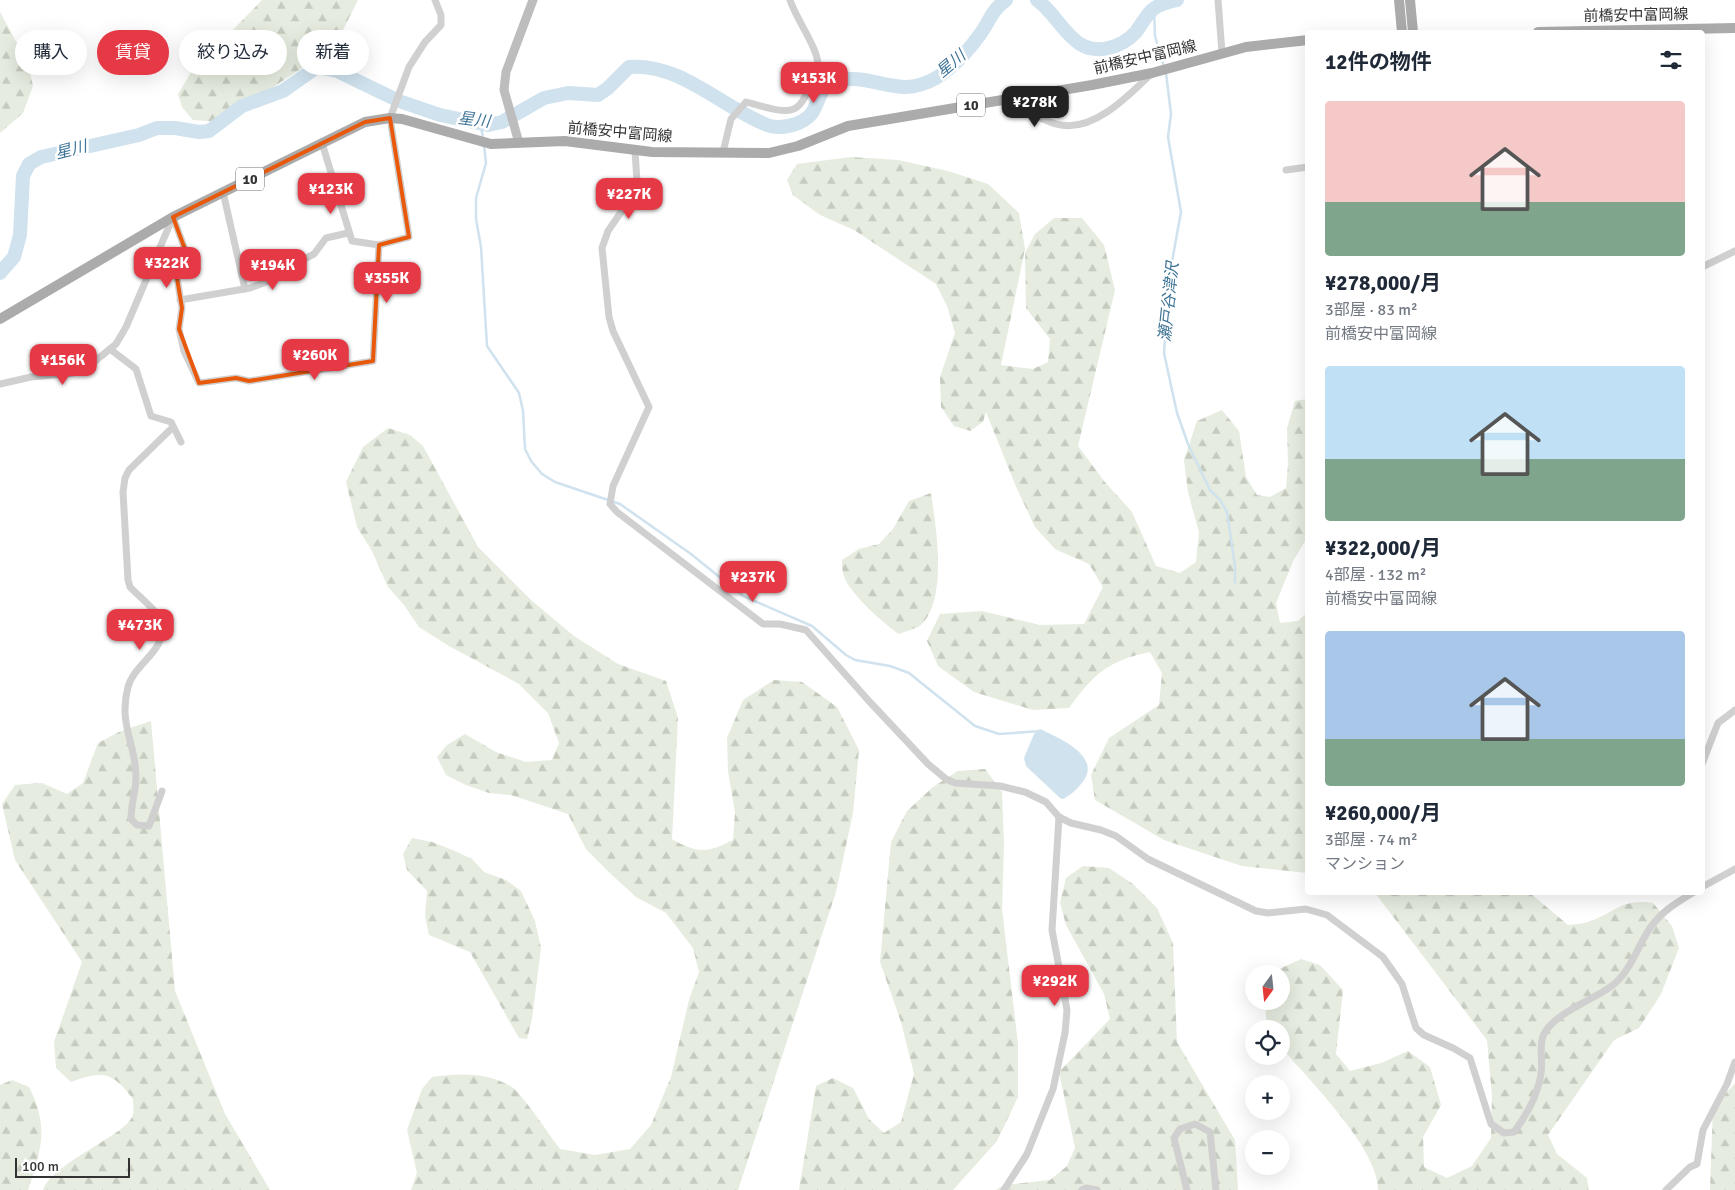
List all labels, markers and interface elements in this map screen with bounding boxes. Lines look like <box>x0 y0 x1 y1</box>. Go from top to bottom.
street label: 前橋安中富岡線 <box>1583 5 1689 25</box>
chip: 購入 <box>15 30 87 75</box>
chip: 賃貸 <box>97 30 169 75</box>
chip: 絞り込み <box>179 30 287 75</box>
chip: 新着 <box>297 30 369 75</box>
street label: 前橋安中富岡線 <box>1092 36 1198 78</box>
water label: 星川 <box>932 45 971 82</box>
icon: filters <box>1657 46 1685 74</box>
text: 12件の物件 <box>1325 49 1432 75</box>
pin: ¥153K <box>779 62 849 104</box>
text: ¥153K <box>792 68 836 88</box>
pin: ¥278K <box>1000 86 1070 128</box>
text: ¥278K <box>1013 92 1057 112</box>
road number: 10 <box>957 94 985 116</box>
water label: 星川 <box>457 108 493 132</box>
street label: 前橋安中富岡線 <box>567 118 673 146</box>
icon: home <box>1460 134 1550 224</box>
water label: 星川 <box>53 136 91 164</box>
road number: 10 <box>236 168 264 190</box>
pin: ¥123K <box>296 172 366 215</box>
pin: ¥227K <box>594 178 664 220</box>
text: ¥123K <box>309 179 353 199</box>
text: ¥227K <box>607 184 651 204</box>
pin: ¥322K <box>132 246 202 289</box>
pin: ¥194K <box>238 248 308 291</box>
text: ¥322K <box>145 253 189 273</box>
text: ¥194K <box>251 255 295 275</box>
water label: 瀬戸谷津沢 <box>1155 259 1183 343</box>
pin: ¥355K <box>352 262 422 304</box>
text: ¥355K <box>365 268 409 288</box>
text: ¥278,000/月 <box>1325 270 1441 296</box>
text: 3部屋 · 83 m² <box>1325 300 1418 320</box>
text: 前橋安中富岡線 <box>1325 324 1437 344</box>
pin: ¥260K <box>280 338 350 381</box>
pin: ¥156K <box>28 344 98 386</box>
text: ¥260K <box>293 345 337 365</box>
text: ¥156K <box>41 350 85 370</box>
icon: home <box>1460 399 1550 489</box>
text: ¥322,000/月 <box>1325 535 1441 561</box>
pin: ¥237K <box>718 560 788 603</box>
text: 4部屋 · 132 m² <box>1325 565 1426 585</box>
text: ¥237K <box>731 567 775 587</box>
text: 前橋安中富岡線 <box>1325 589 1437 609</box>
pin: ¥473K <box>105 608 175 651</box>
text: ¥473K <box>118 615 162 635</box>
icon: home <box>1460 664 1550 754</box>
text: ¥260,000/月 <box>1325 800 1441 826</box>
text: 3部屋 · 74 m² <box>1325 830 1418 850</box>
text: マンション <box>1325 854 1405 874</box>
pin: ¥292K <box>1020 964 1090 1007</box>
north arrow <box>1245 965 1290 1010</box>
map controls <box>1245 965 1290 1175</box>
text: ¥292K <box>1033 971 1077 991</box>
button: locate <box>1245 1020 1290 1065</box>
button: + <box>1245 1075 1290 1120</box>
button: − <box>1245 1130 1290 1175</box>
scale bar <box>15 1155 130 1178</box>
text: 100 m <box>22 1158 59 1175</box>

